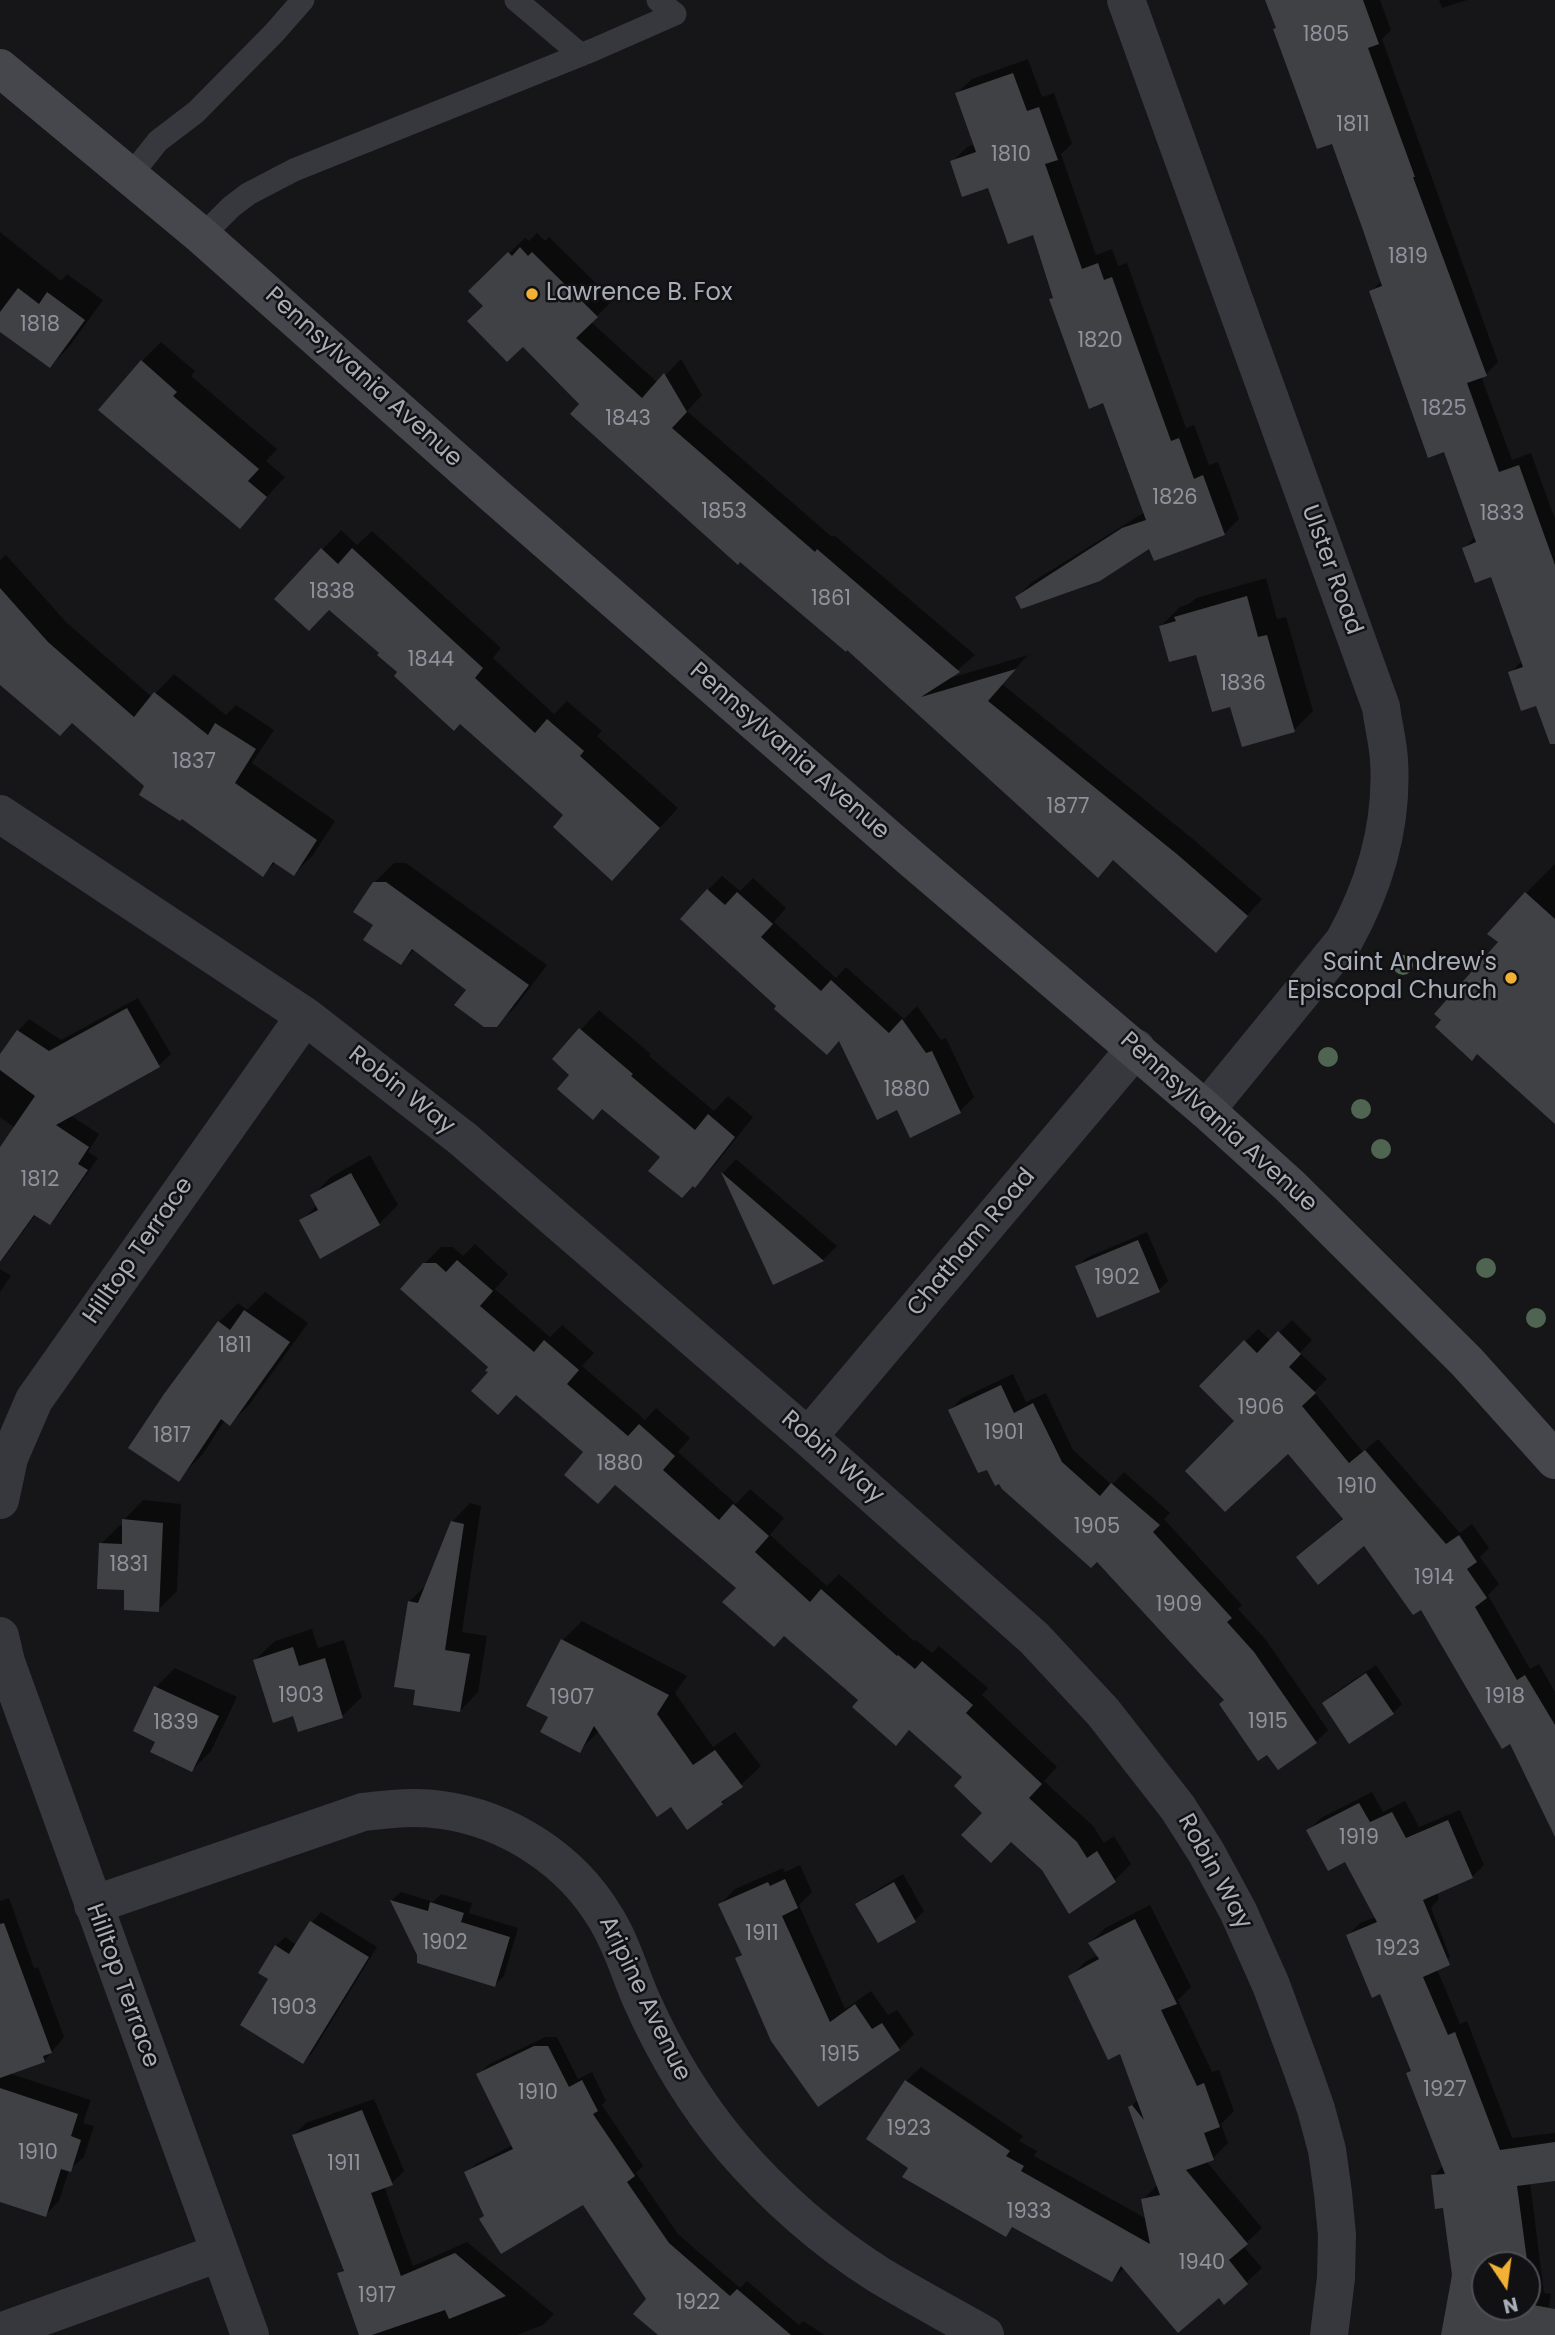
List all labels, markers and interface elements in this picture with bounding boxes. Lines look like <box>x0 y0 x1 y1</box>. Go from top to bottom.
house number: 1805 <box>1303 23 1349 49</box>
house number: 1811 <box>1336 113 1370 139</box>
house number: 1810 <box>991 143 1031 169</box>
house number: 1819 <box>1388 245 1428 271</box>
place label: Lawrence B. Fox <box>546 280 732 308</box>
street label: Pennsylvania Avenue <box>259 282 467 474</box>
marker: Lawrence B. Fox <box>524 286 540 302</box>
house number: 1818 <box>20 313 60 339</box>
house number: 1820 <box>1077 329 1123 355</box>
house number: 1825 <box>1421 397 1467 423</box>
house number: 1843 <box>605 407 651 433</box>
house number: 1826 <box>1152 486 1198 512</box>
house number: 1853 <box>701 500 747 526</box>
street label: Ulster Road <box>1294 501 1368 639</box>
house number: 1833 <box>1480 502 1524 528</box>
house number: 1838 <box>309 580 355 606</box>
house number: 1861 <box>811 587 851 613</box>
house number: 1844 <box>408 648 454 674</box>
street label: Pennsylvania Avenue <box>683 657 895 847</box>
house number: 1836 <box>1220 672 1266 698</box>
house number: 1837 <box>172 750 216 776</box>
house number: 1877 <box>1047 795 1089 821</box>
place label: Saint Andrew's Episcopal Church <box>1287 950 1497 1006</box>
marker: Saint Andrew's Episcopal Church <box>1503 970 1519 986</box>
street label: Pennsylvania Avenue <box>1114 1027 1322 1219</box>
street label: Robin Way <box>342 1041 460 1141</box>
house number: 1880 <box>884 1078 930 1104</box>
street label: Chatham Road <box>902 1163 1042 1323</box>
house number: 1812 <box>21 1168 59 1194</box>
street label: Hilltop Terrace <box>78 1172 200 1330</box>
house number: 1902 <box>1094 1266 1140 1292</box>
house number: 1811 <box>218 1334 252 1360</box>
house number: 1906 <box>1238 1396 1284 1422</box>
street label: Robin Way <box>775 1405 889 1511</box>
house number: 1901 <box>984 1421 1024 1447</box>
house number: 1817 <box>153 1424 191 1450</box>
house number: 1880 <box>597 1452 643 1478</box>
house number: 1910 <box>1337 1475 1377 1501</box>
house number: 1905 <box>1074 1515 1120 1541</box>
house number: 1831 <box>109 1553 149 1579</box>
house number: 1914 <box>1414 1566 1454 1592</box>
house number: 1909 <box>1156 1593 1202 1619</box>
house number: 1903 <box>278 1684 324 1710</box>
house number: 1918 <box>1485 1685 1525 1711</box>
house number: 1907 <box>550 1686 594 1712</box>
house number: 1915 <box>1248 1710 1288 1736</box>
house number: 1839 <box>153 1711 199 1737</box>
street label: Robin Way <box>1171 1809 1257 1935</box>
house number: 1919 <box>1339 1826 1379 1852</box>
street label: Hilltop Terrace <box>79 1900 165 2072</box>
street label: Aripine Avenue <box>592 1912 696 2086</box>
house number: 1911 <box>745 1922 779 1948</box>
house number: 1902 <box>422 1931 468 1957</box>
house number: 1923 <box>1376 1937 1420 1963</box>
house number: 1903 <box>271 1996 317 2022</box>
house number: 1915 <box>820 2043 860 2069</box>
house number: 1927 <box>1423 2078 1467 2104</box>
house number: 1910 <box>518 2081 558 2107</box>
house number: 1923 <box>887 2117 931 2143</box>
house number: 1910 <box>18 2141 58 2167</box>
house number: 1911 <box>327 2152 361 2178</box>
house number: 1933 <box>1007 2200 1051 2226</box>
house number: 1940 <box>1179 2251 1225 2277</box>
north arrow <box>1471 2251 1541 2321</box>
house number: 1917 <box>358 2284 396 2310</box>
text: N <box>1500 2290 1520 2320</box>
house number: 1922 <box>676 2291 720 2317</box>

